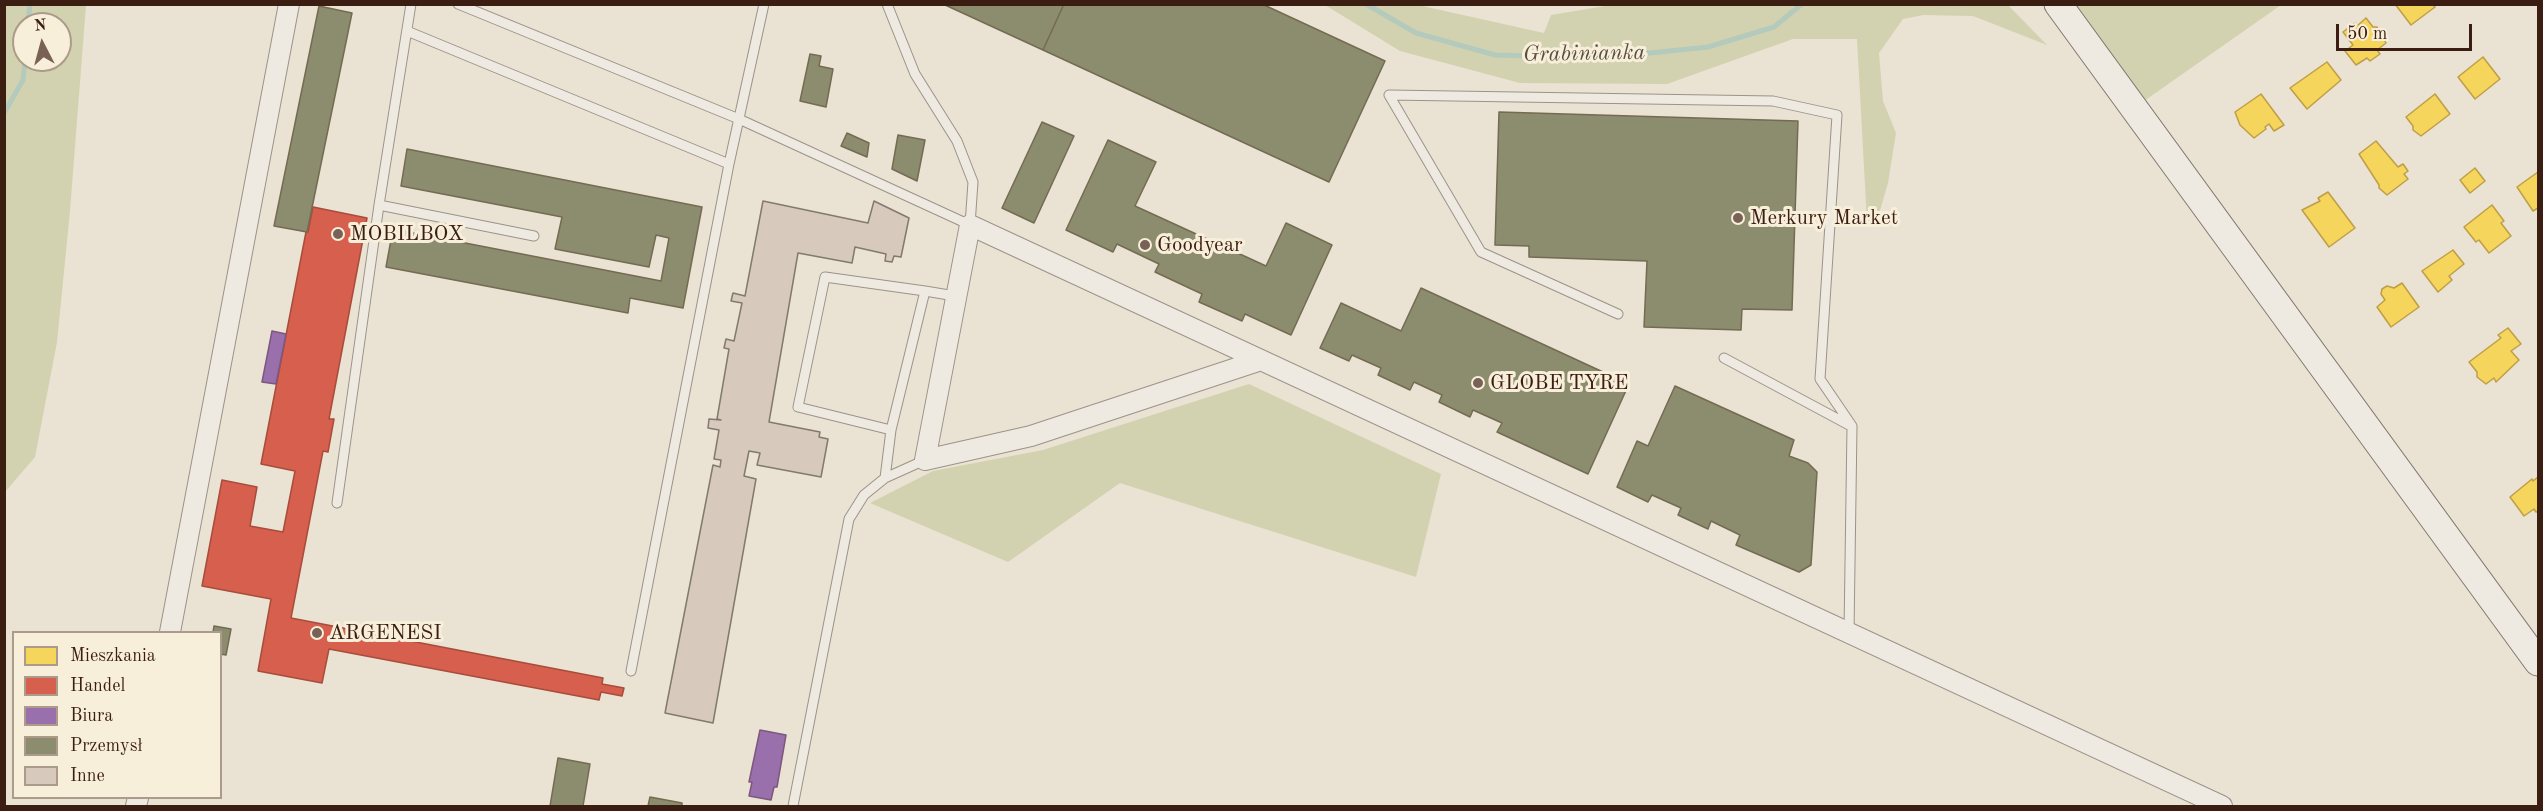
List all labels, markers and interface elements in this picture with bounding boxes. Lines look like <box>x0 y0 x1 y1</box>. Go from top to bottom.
north arrow <box>12 12 72 72</box>
scale bar <box>2339 12 2476 50</box>
text: N <box>33 17 47 35</box>
text: 50 m <box>2347 25 2387 43</box>
water label: Grabinianka <box>1523 40 1645 68</box>
place label: Merkury Market <box>1750 205 1898 231</box>
marker: Merkury Market <box>1731 211 1745 225</box>
place label: MOBILBOX <box>350 221 463 247</box>
marker: MOBILBOX <box>331 227 345 241</box>
place label: Goodyear <box>1157 232 1243 258</box>
marker: Goodyear <box>1138 238 1152 252</box>
place label: GLOBE TYRE <box>1490 370 1629 396</box>
marker: GLOBE TYRE <box>1471 376 1485 390</box>
place label: ARGENESI <box>329 620 442 646</box>
marker: ARGENESI <box>310 626 324 640</box>
legend <box>12 631 222 799</box>
text: Mieszkania <box>70 647 156 665</box>
text: Handel <box>70 677 125 695</box>
text: Biura <box>70 707 113 725</box>
text: Przemysł <box>70 737 142 755</box>
text: Inne <box>70 767 105 785</box>

